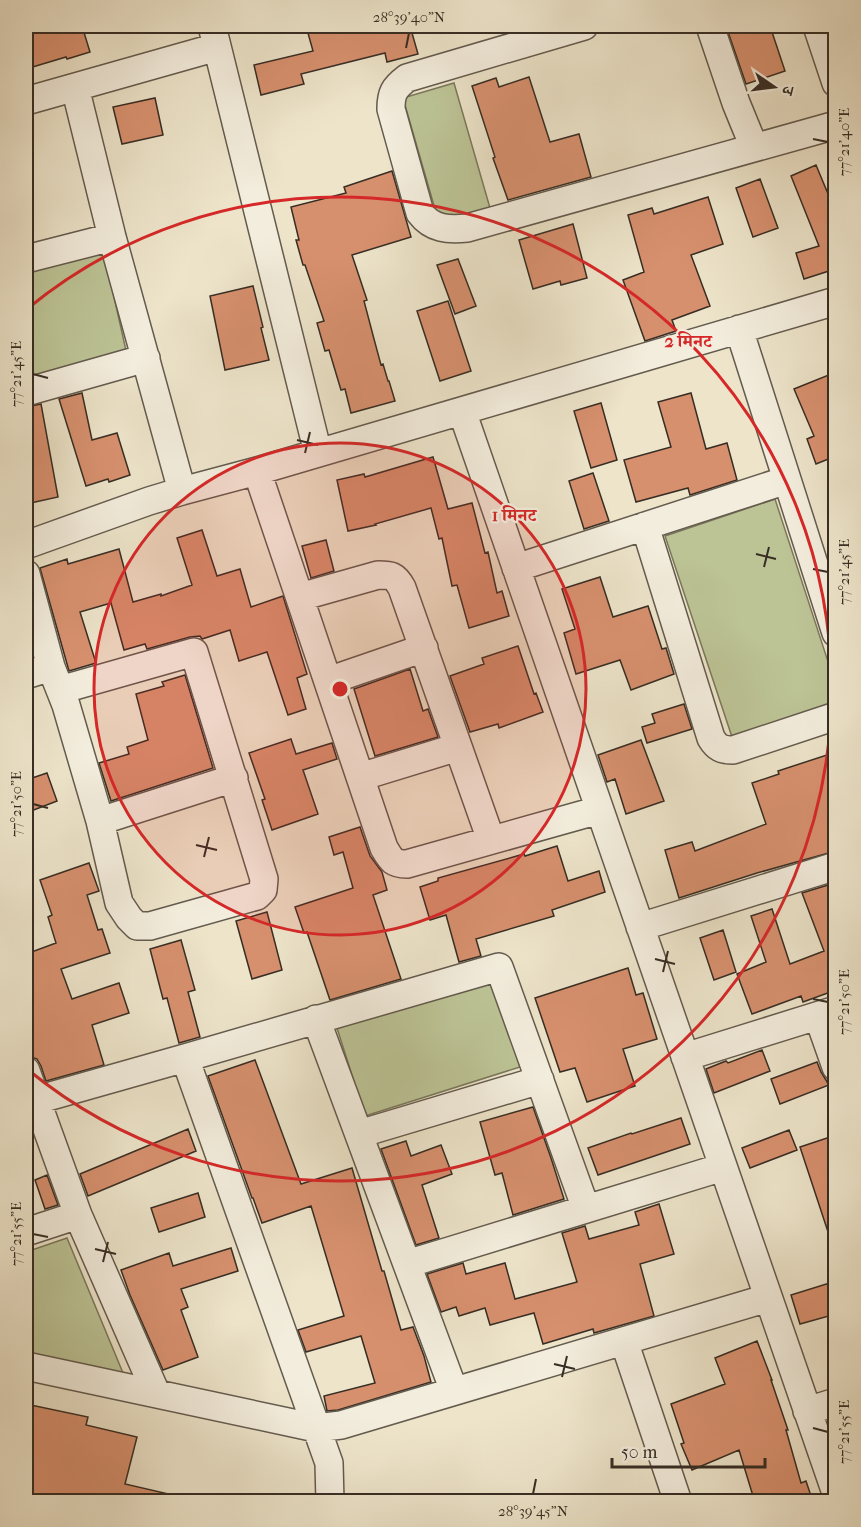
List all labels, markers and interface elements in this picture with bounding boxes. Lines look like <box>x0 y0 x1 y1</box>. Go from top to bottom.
text: 28°39'40"N <box>373 8 446 26</box>
north arrow <box>744 57 804 117</box>
text: उ <box>777 83 799 99</box>
text: 77°21'40"E <box>835 108 853 176</box>
text: 2 मिनट <box>664 331 713 352</box>
text: 77°21'45"E <box>7 341 25 407</box>
text: 1 मिनट <box>492 505 537 526</box>
text: 77°21'45"E <box>835 539 853 605</box>
centre of rings <box>330 679 350 699</box>
text: 77°21'50"E <box>7 771 25 837</box>
text: 77°21'50"E <box>835 969 853 1035</box>
text: 77°21'55"E <box>7 1202 25 1266</box>
text: 77°21'55"E <box>835 1400 853 1464</box>
scale bar <box>612 1431 765 1469</box>
text: 50 m <box>621 1442 658 1463</box>
text: 28°39'45"N <box>498 1502 569 1520</box>

